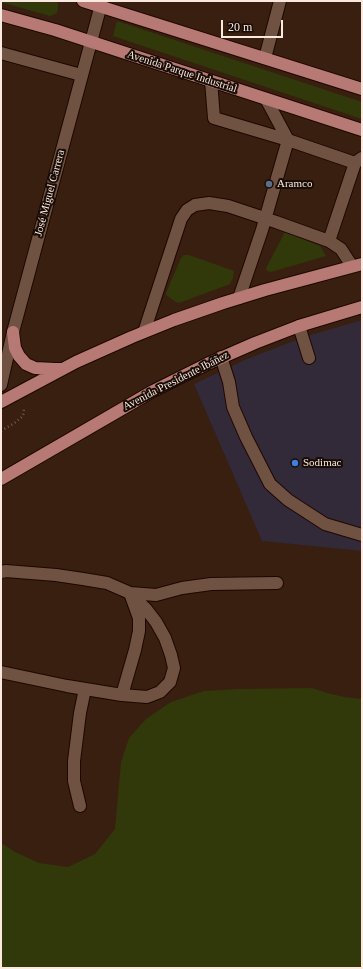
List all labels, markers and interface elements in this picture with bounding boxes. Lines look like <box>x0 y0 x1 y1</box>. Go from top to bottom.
scale bar <box>223 12 285 38</box>
text: 20 m <box>228 20 252 34</box>
street label: Avenida Parque Industrial <box>125 48 239 96</box>
street label: José Miguel Carrera <box>32 148 68 238</box>
place label: Aramco <box>277 177 312 191</box>
marker: Aramco <box>264 179 274 189</box>
street label: Avenida Presidente Ibáñez <box>121 349 231 413</box>
place label: Sodimac <box>303 456 341 470</box>
marker: Sodimac <box>290 458 300 468</box>

